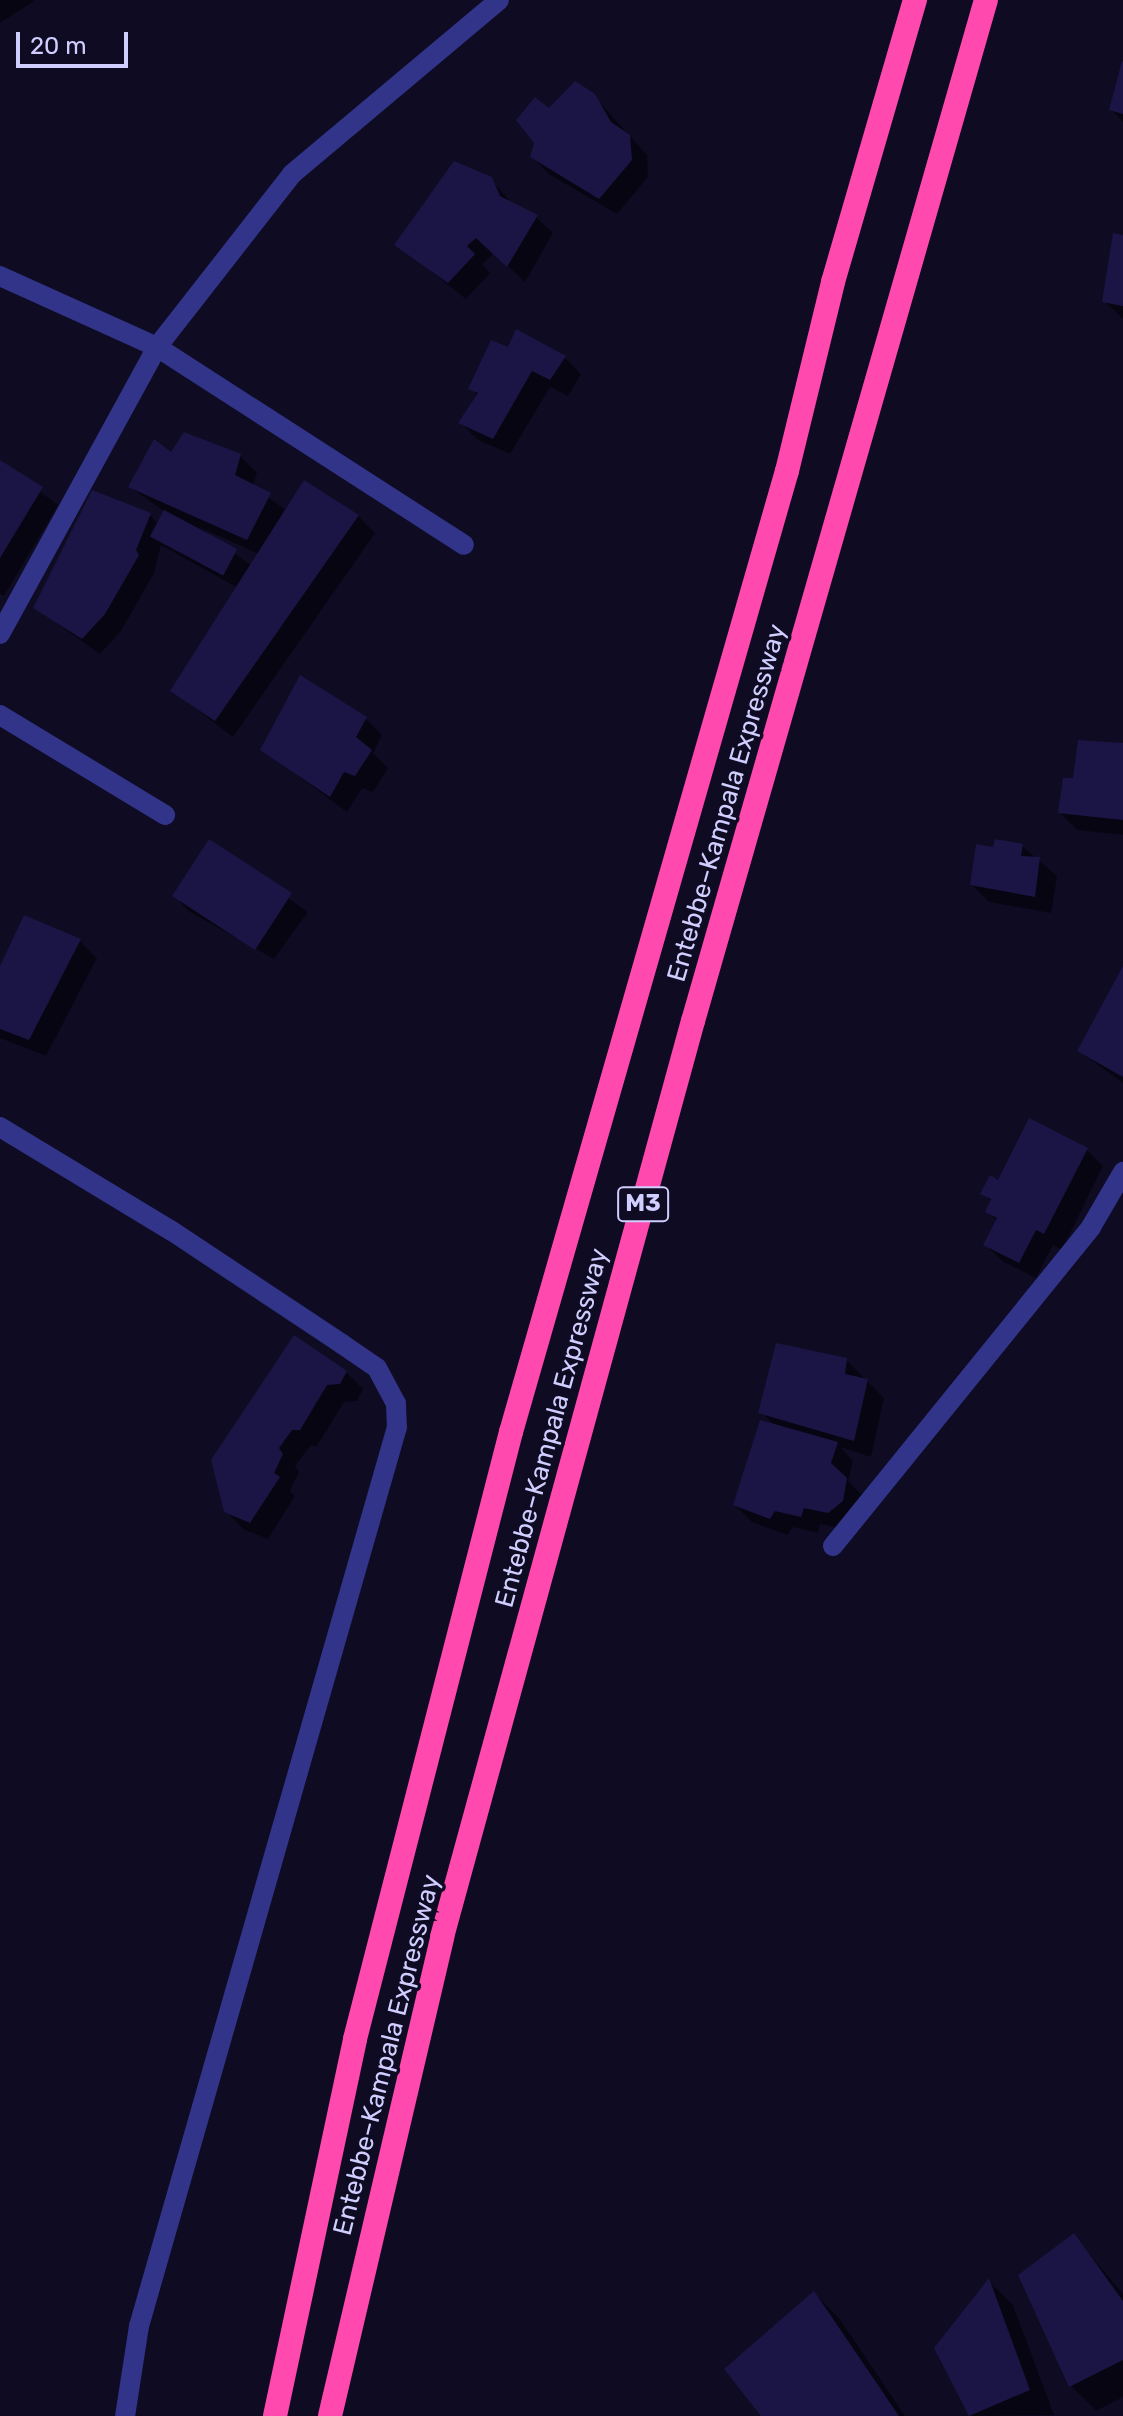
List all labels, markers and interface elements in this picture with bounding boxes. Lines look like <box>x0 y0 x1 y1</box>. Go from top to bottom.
scale bar <box>20 16 132 66</box>
text: 20 m <box>30 32 87 60</box>
street label: Entebbe–Kampala Expressway <box>661 621 793 985</box>
road number: M3 <box>617 1184 669 1224</box>
street label: Entebbe–Kampala Expressway <box>489 1245 615 1611</box>
street label: Entebbe–Kampala Expressway <box>327 1871 447 2239</box>

